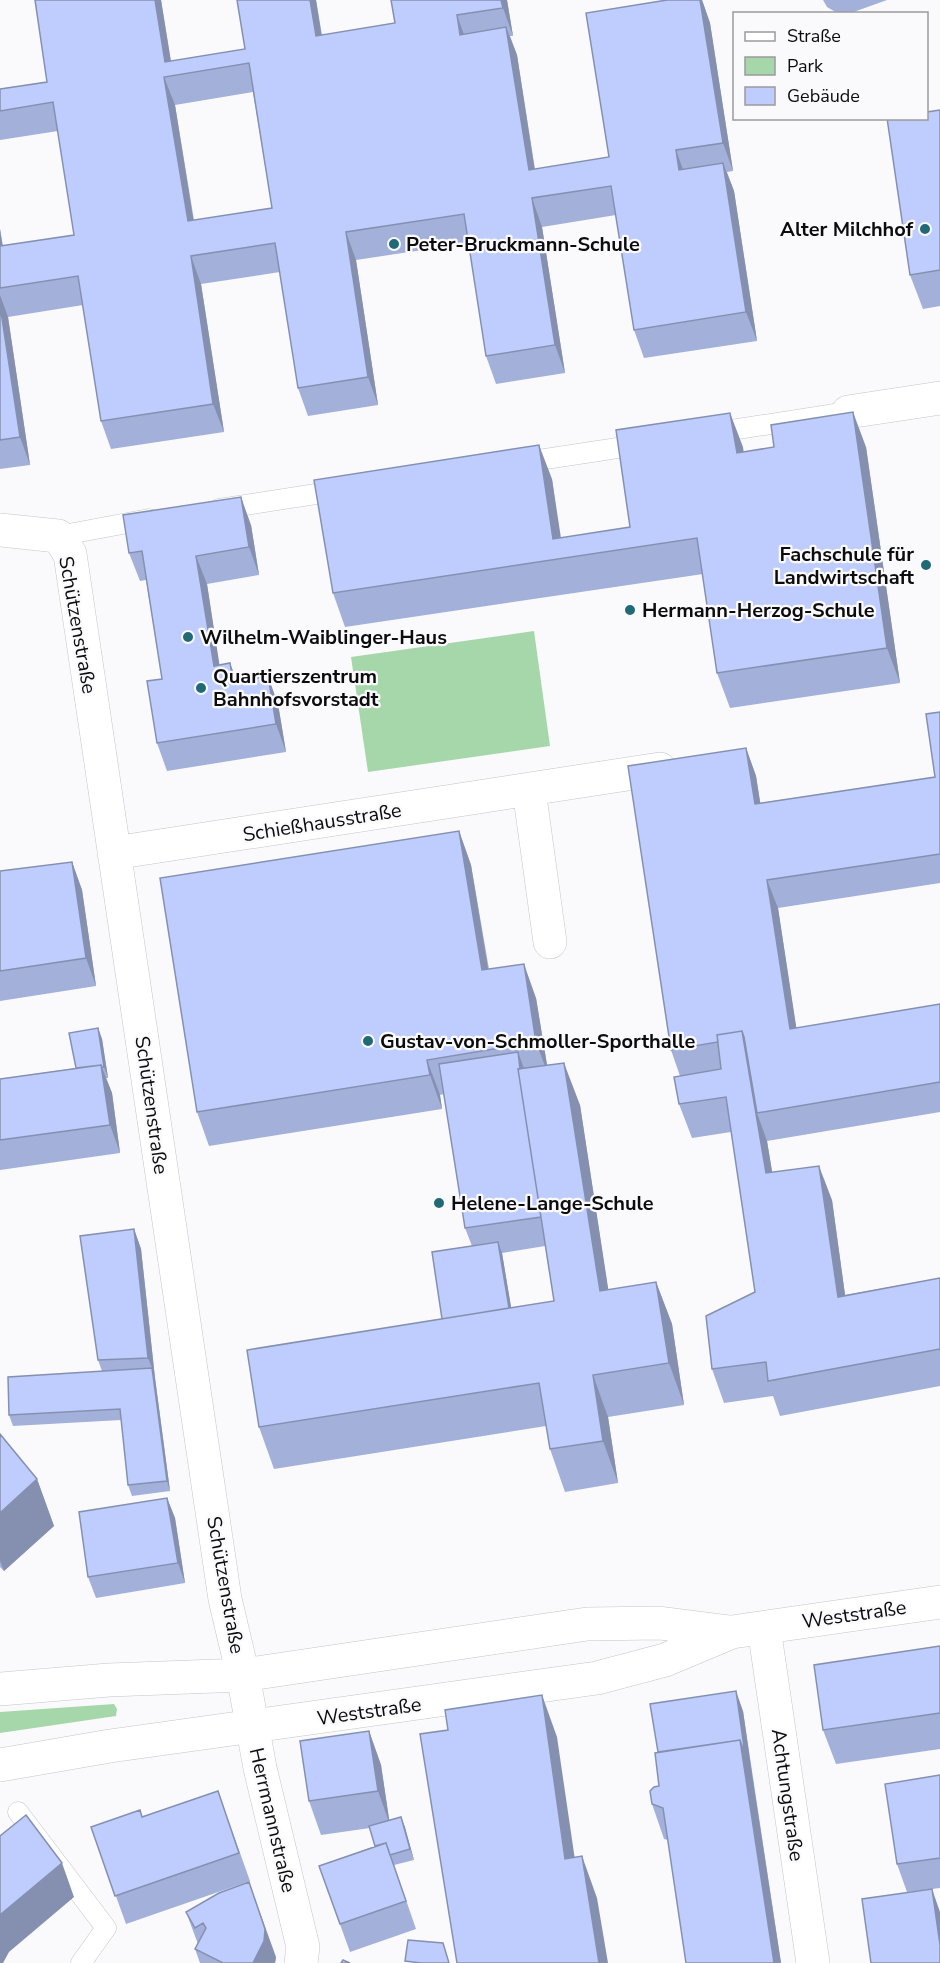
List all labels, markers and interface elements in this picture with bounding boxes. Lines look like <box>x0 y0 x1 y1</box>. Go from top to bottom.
legend <box>733 12 928 120</box>
text: Straße <box>787 24 841 48</box>
text: Park <box>787 54 824 78</box>
text: Gebäude <box>787 84 860 108</box>
place label: Alter Milchhof <box>780 216 914 243</box>
marker: Alter Milchhof <box>918 222 932 236</box>
place label: Peter-Bruckmann-Schule <box>406 231 640 258</box>
marker: Peter-Bruckmann-Schule <box>387 237 401 251</box>
place label: Fachschule für Landwirtschaft <box>774 541 914 591</box>
street label: Schützenstraße <box>52 554 103 696</box>
marker: Fachschule für Landwirtschaft <box>919 558 933 572</box>
place label: Hermann-Herzog-Schule <box>642 597 875 624</box>
marker: Hermann-Herzog-Schule <box>623 603 637 617</box>
place label: Wilhelm-Waiblinger-Haus <box>200 624 447 651</box>
marker: Wilhelm-Waiblinger-Haus <box>181 630 195 644</box>
place label: Quartierszentrum Bahnhofsvorstadt <box>213 663 379 713</box>
marker: Quartierszentrum Bahnhofsvorstadt <box>194 681 208 695</box>
street label: Schießhausstraße <box>241 797 403 848</box>
place label: Gustav-von-Schmoller-Sporthalle <box>380 1028 695 1055</box>
street label: Schützenstraße <box>128 1034 175 1176</box>
marker: Gustav-von-Schmoller-Sporthalle <box>361 1034 375 1048</box>
place label: Helene-Lange-Schule <box>451 1190 654 1217</box>
marker: Helene-Lange-Schule <box>432 1196 446 1210</box>
street label: Schützenstraße <box>200 1514 251 1656</box>
street label: Weststraße <box>800 1594 908 1635</box>
street label: Weststraße <box>315 1691 423 1732</box>
street label: Achtungstraße <box>765 1727 810 1863</box>
street label: Herrmannstraße <box>243 1745 302 1895</box>

